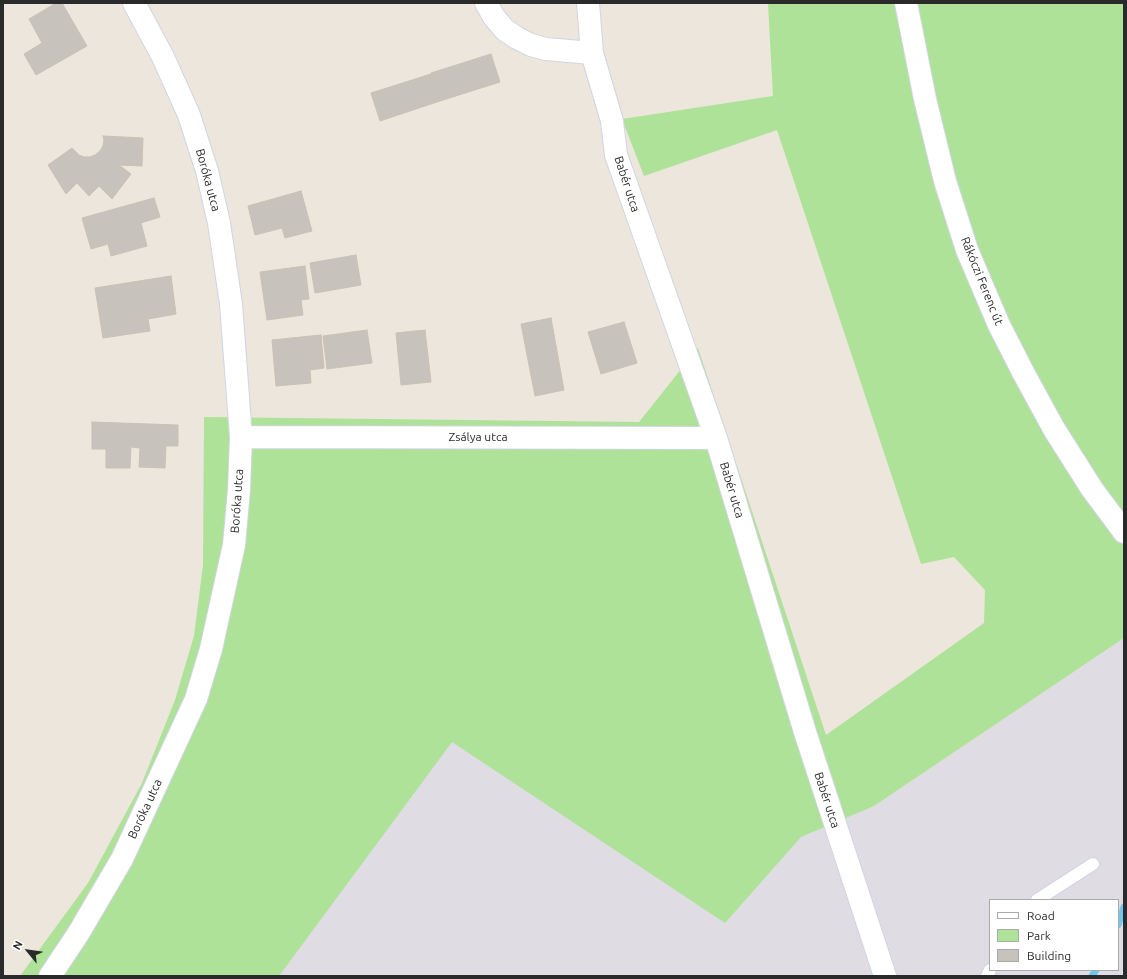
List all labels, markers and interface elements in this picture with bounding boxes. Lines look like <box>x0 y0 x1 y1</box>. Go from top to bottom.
street label: Boróka utca <box>193 147 223 213</box>
street label: Babér utca <box>611 154 643 214</box>
street label: Rákóczi Ferenc út <box>958 235 1006 327</box>
street label: Zsálya utca <box>448 430 508 444</box>
street label: Babér utca <box>717 460 747 520</box>
street label: Boróka utca <box>228 468 246 534</box>
street label: Babér utca <box>811 770 843 830</box>
street label: Boróka utca <box>125 777 165 841</box>
legend <box>989 899 1119 971</box>
text: Road <box>1027 909 1055 922</box>
text: Park <box>1027 929 1051 942</box>
north arrow <box>8 931 48 971</box>
text: N <box>10 939 25 952</box>
text: Building <box>1027 949 1071 962</box>

